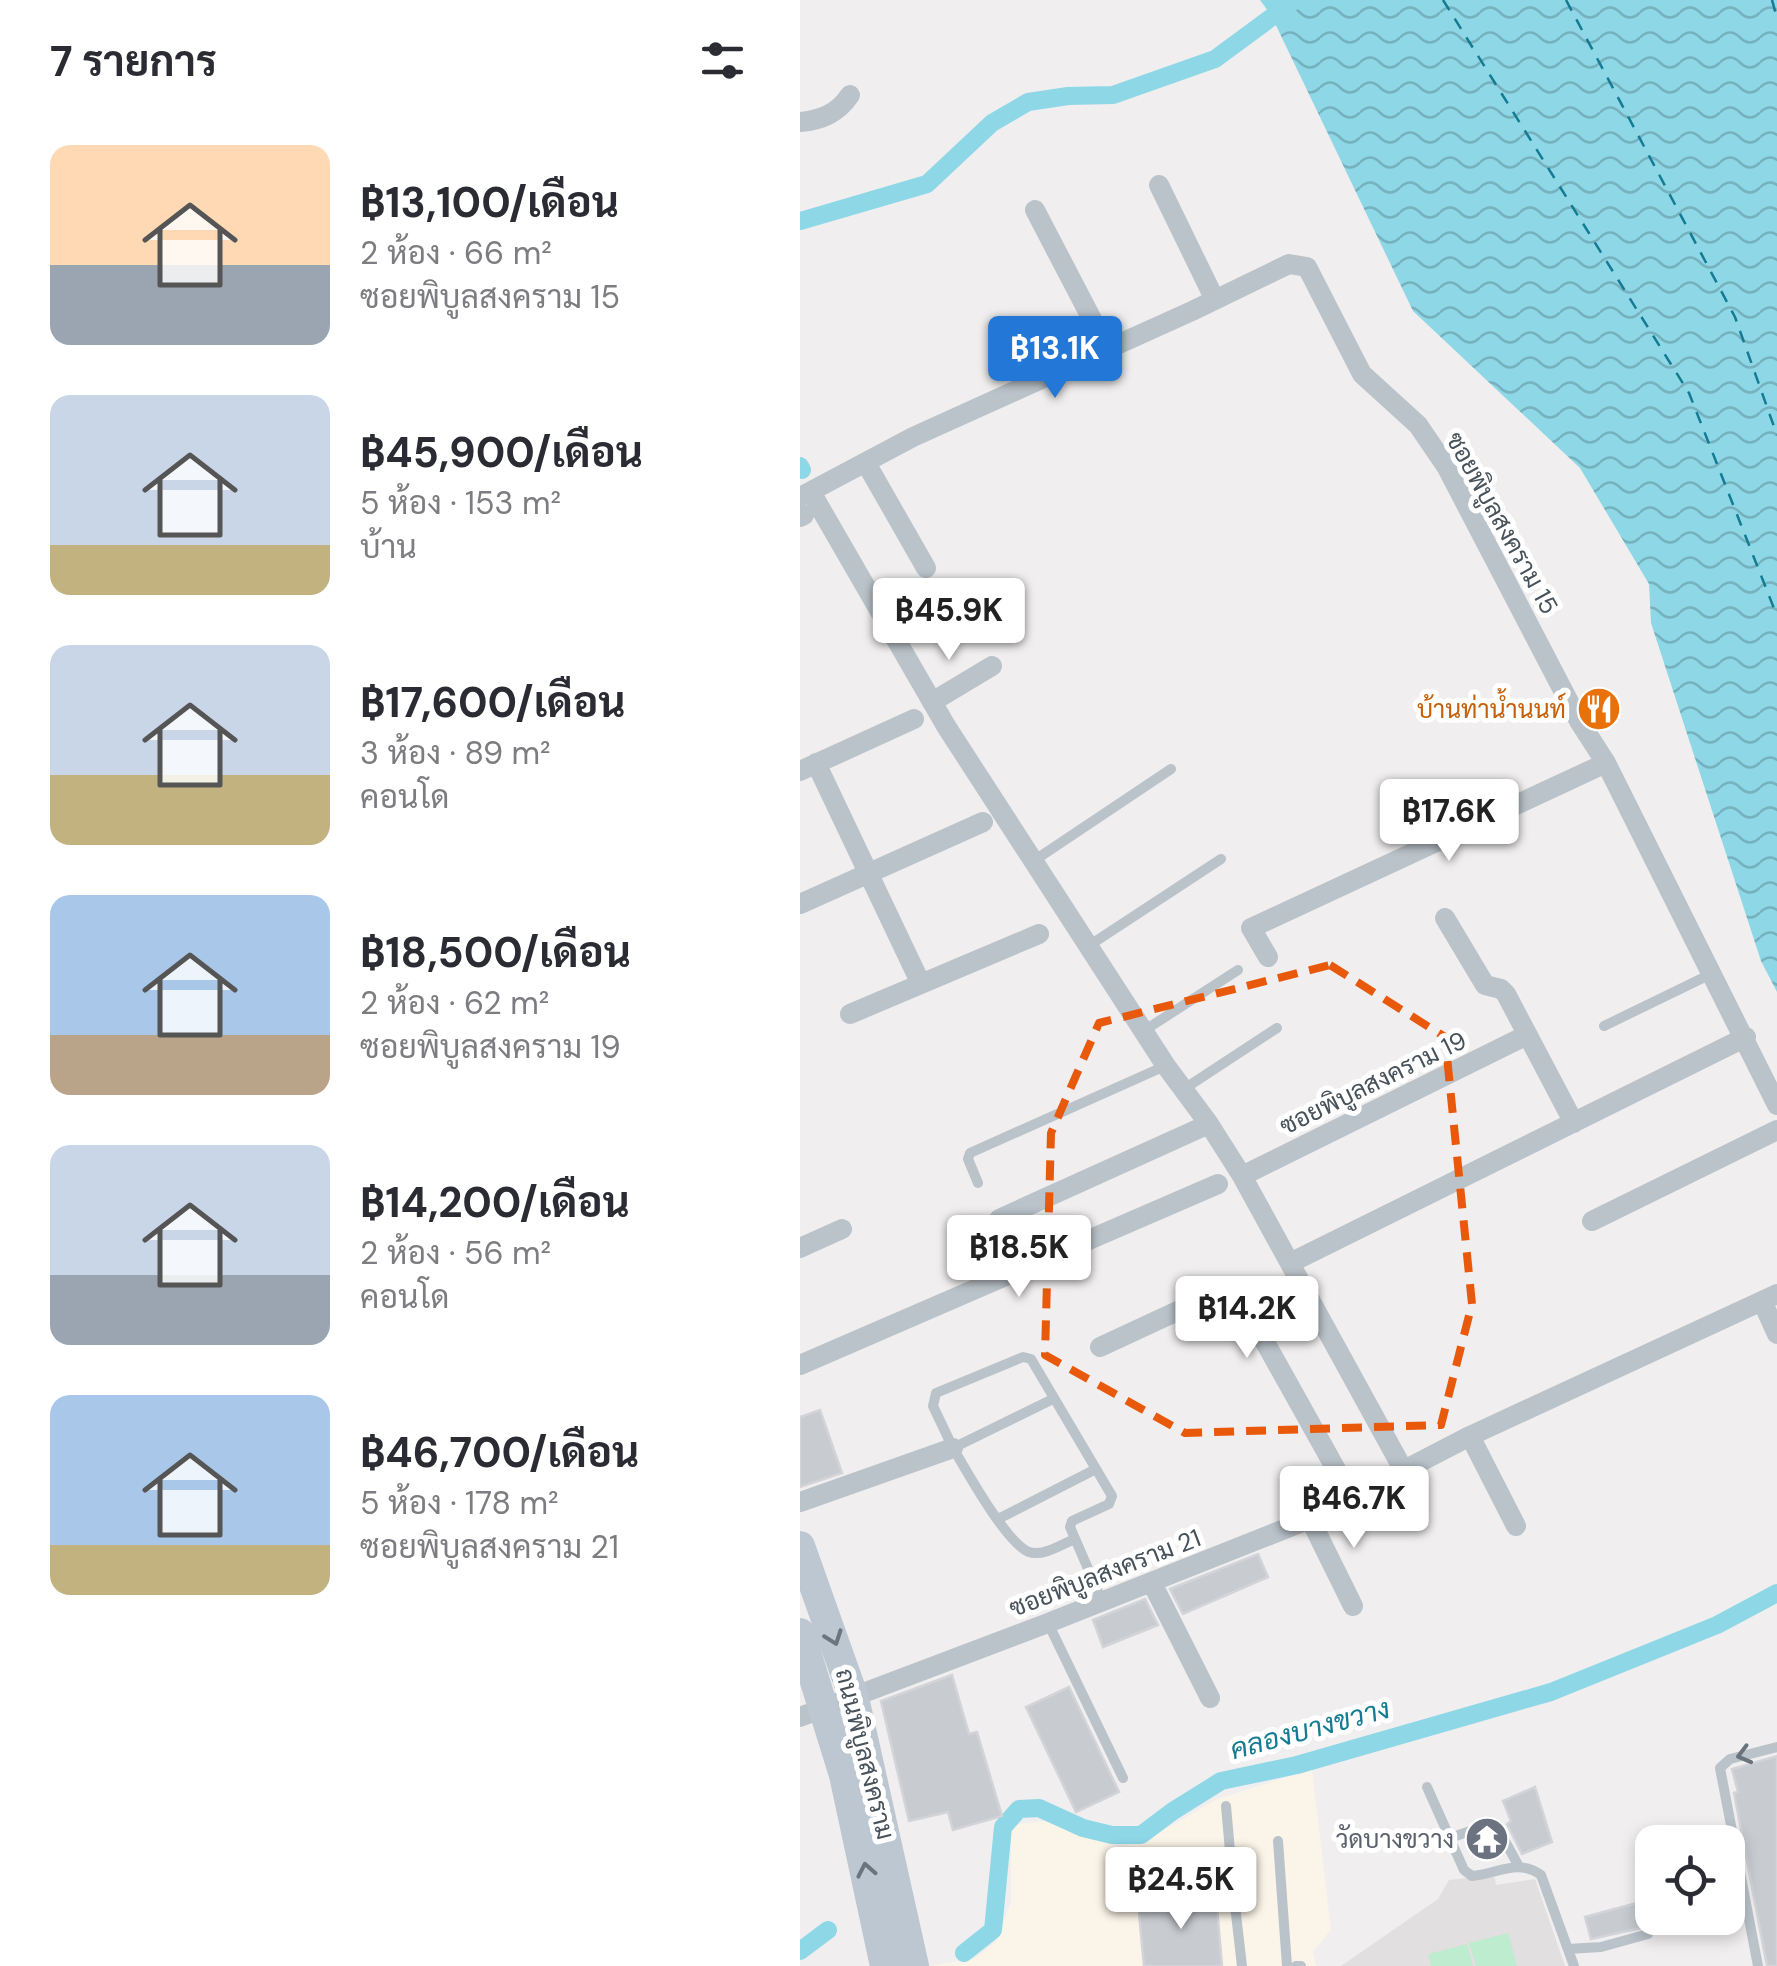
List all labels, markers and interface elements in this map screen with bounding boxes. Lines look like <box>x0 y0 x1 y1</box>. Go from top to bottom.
icon: filters <box>695 33 750 88</box>
text: 7 รายการ <box>50 34 217 89</box>
text: ฿13,100/เดือน <box>360 175 619 230</box>
icon: home <box>130 185 250 305</box>
text: 2 ห้อง · 66 m² <box>360 232 552 274</box>
text: ซอยพิบูลสงคราม 15 <box>360 276 620 318</box>
pin: ฿13.1K <box>974 316 1136 401</box>
text: ฿13.1K <box>1010 327 1100 369</box>
text: ฿45,900/เดือน <box>360 425 643 480</box>
street label: ซอยพิบูลสงคราม 15 <box>1437 426 1566 620</box>
icon: home <box>130 435 250 555</box>
text: 5 ห้อง · 153 m² <box>360 482 561 524</box>
text: บ้าน <box>360 526 417 568</box>
pin: ฿45.9K <box>868 578 1030 663</box>
text: ฿45.9K <box>895 589 1003 631</box>
text: ฿17,600/เดือน <box>360 675 625 730</box>
icon: home <box>130 685 250 805</box>
restaurant icon: บ้านท่าน้ำนนท์ <box>1576 686 1622 732</box>
place label: บ้านท่าน้ำนนท์ <box>1417 688 1566 726</box>
text: 3 ห้อง · 89 m² <box>360 732 551 774</box>
text: คอนโด <box>360 776 450 818</box>
pin: ฿17.6K <box>1368 779 1530 864</box>
text: ฿17.6K <box>1402 790 1496 832</box>
text: ฿18,500/เดือน <box>360 925 631 980</box>
icon: home <box>130 935 250 1055</box>
text: 2 ห้อง · 62 m² <box>360 982 549 1024</box>
street label: ซอยพิบูลสงคราม 19 <box>1274 1024 1472 1143</box>
text: ซอยพิบูลสงคราม 19 <box>360 1026 621 1068</box>
text: ฿14,200/เดือน <box>360 1175 630 1230</box>
icon: home <box>130 1185 250 1305</box>
pin: ฿18.5K <box>938 1215 1100 1300</box>
text: ฿18.5K <box>969 1226 1069 1268</box>
text: 2 ห้อง · 56 m² <box>360 1232 551 1274</box>
text: คอนโด <box>360 1276 450 1318</box>
pin: ฿14.2K <box>1166 1276 1328 1361</box>
text: ฿14.2K <box>1197 1287 1297 1329</box>
text: ฿46,700/เดือน <box>360 1425 639 1480</box>
icon: home <box>130 1435 250 1555</box>
pin: ฿46.7K <box>1273 1466 1435 1551</box>
text: ฿46.7K <box>1302 1477 1406 1519</box>
text: 5 ห้อง · 178 m² <box>360 1482 559 1524</box>
street label: ซอยพิบูลสงคราม 21 <box>1005 1521 1206 1626</box>
text: ซอยพิบูลสงคราม 21 <box>360 1526 619 1568</box>
one-way arrow <box>822 1628 842 1645</box>
street label: ถนนพิบูลสงคราม <box>827 1665 902 1843</box>
water label: คลองบางขวาง <box>1226 1690 1394 1768</box>
one-way arrow <box>1736 1744 1753 1765</box>
temple icon: วัดบางขวาง <box>1464 1816 1510 1862</box>
place label: วัดบางขวาง <box>1336 1823 1454 1856</box>
map controls <box>1635 1825 1745 1935</box>
button: locate <box>1635 1825 1745 1935</box>
pin: ฿24.5K <box>1100 1847 1262 1932</box>
text: ฿24.5K <box>1127 1858 1235 1900</box>
one-way arrow <box>856 1862 877 1878</box>

